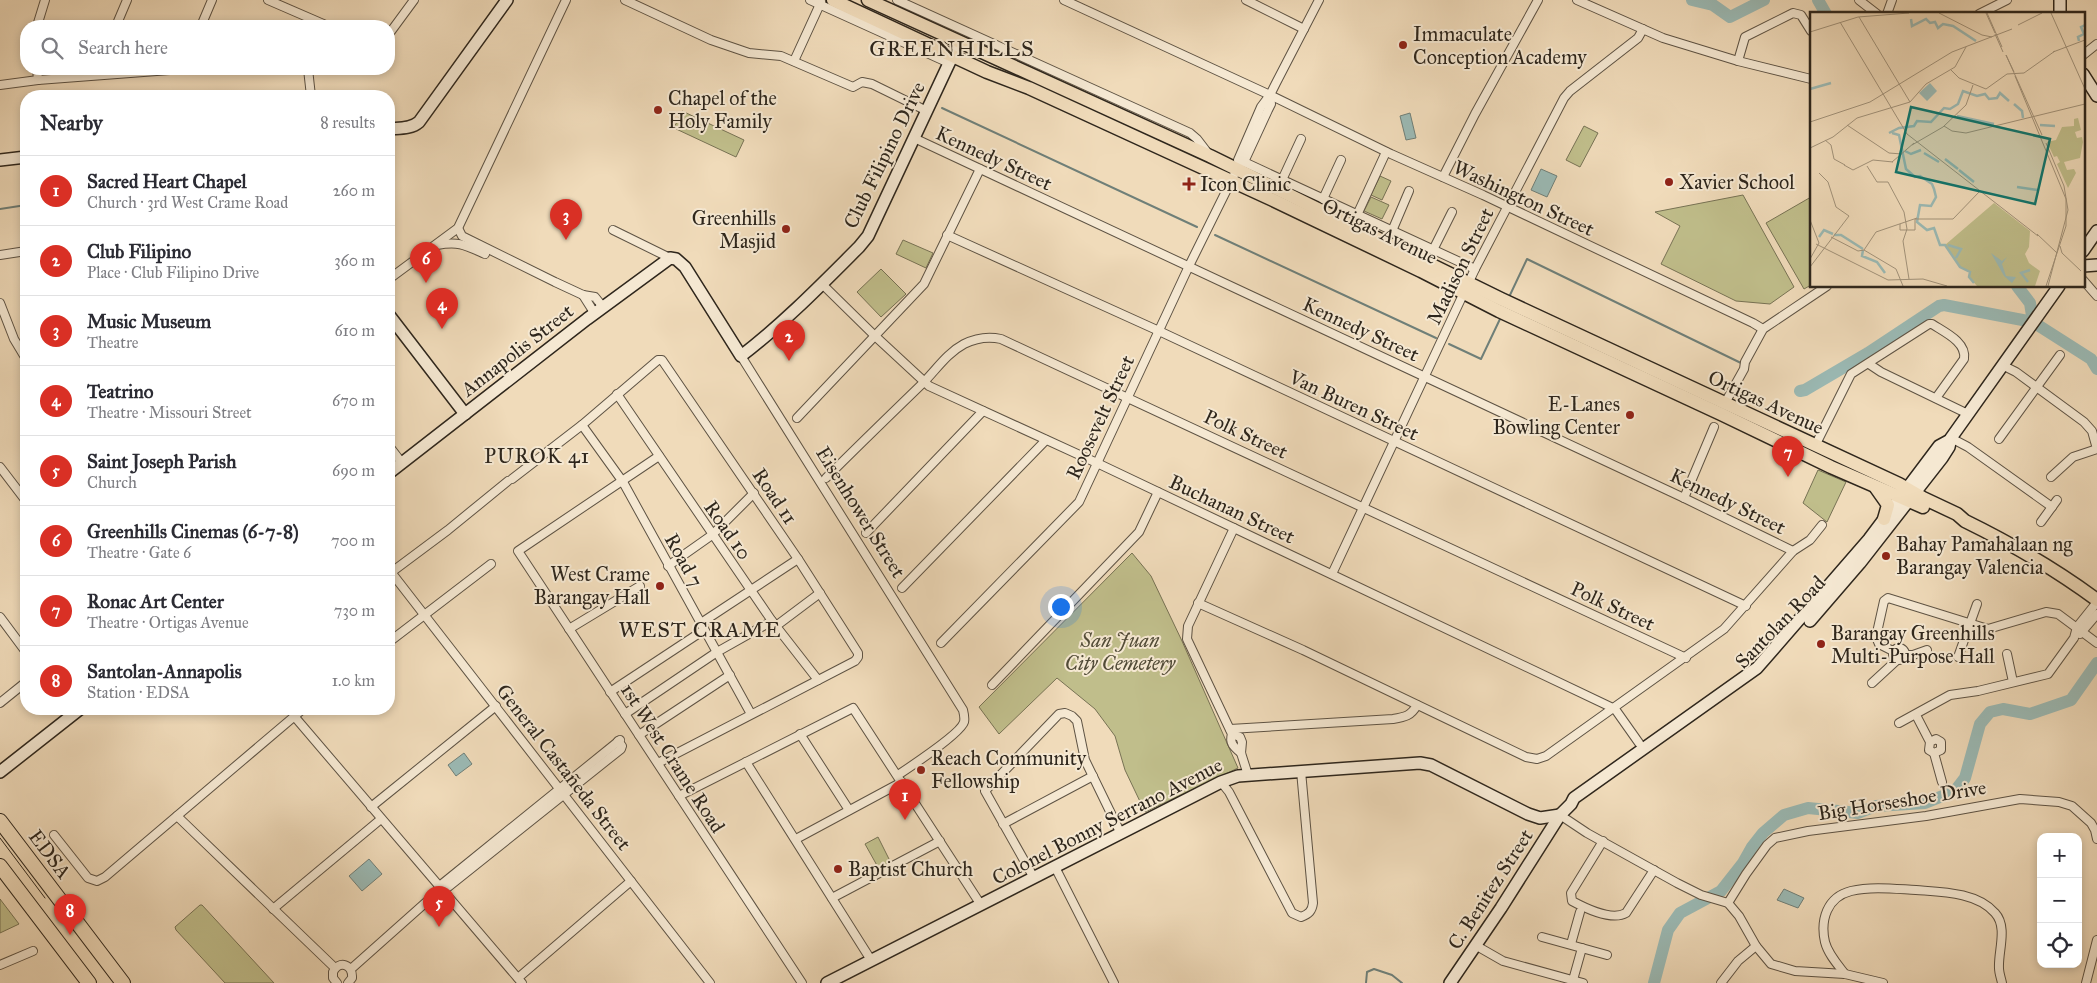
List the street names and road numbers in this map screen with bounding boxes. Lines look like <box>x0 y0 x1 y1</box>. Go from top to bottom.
street label: Club Filipino Drive <box>838 78 930 232</box>
street label: Kennedy Street <box>932 121 1056 195</box>
street label: Washington Street <box>1449 155 1598 242</box>
street label: Ortigas Avenue <box>1318 193 1441 270</box>
street label: Madison Street <box>1421 204 1499 328</box>
street label: Kennedy Street <box>1299 292 1423 366</box>
street label: Annapolis Street <box>455 299 578 402</box>
street label: Roosevelt Street <box>1061 351 1139 483</box>
street label: Van Buren Street <box>1284 364 1423 446</box>
street label: Ortigas Avenue <box>1704 365 1828 440</box>
street label: Polk Street <box>1200 404 1292 464</box>
street label: Eisenhower Street <box>811 442 911 582</box>
street label: Road 11 <box>748 463 803 529</box>
street label: Kennedy Street <box>1666 463 1790 539</box>
street label: Buchanan Street <box>1165 469 1299 549</box>
street label: Road 10 <box>699 496 757 564</box>
street label: Road 7 <box>660 529 708 591</box>
street label: Santolan Road <box>1730 571 1830 673</box>
street label: Polk Street <box>1567 576 1659 636</box>
street label: General Castañeda Street <box>492 679 636 855</box>
street label: 1st West Crame Road <box>616 679 730 837</box>
street label: Colonel Bonny Serrano Avenue <box>988 752 1226 890</box>
street label: Big Horseshoe Drive <box>1816 775 1988 826</box>
street label: C. Benitez Street <box>1442 824 1538 954</box>
street label: EDSA <box>24 825 76 884</box>

